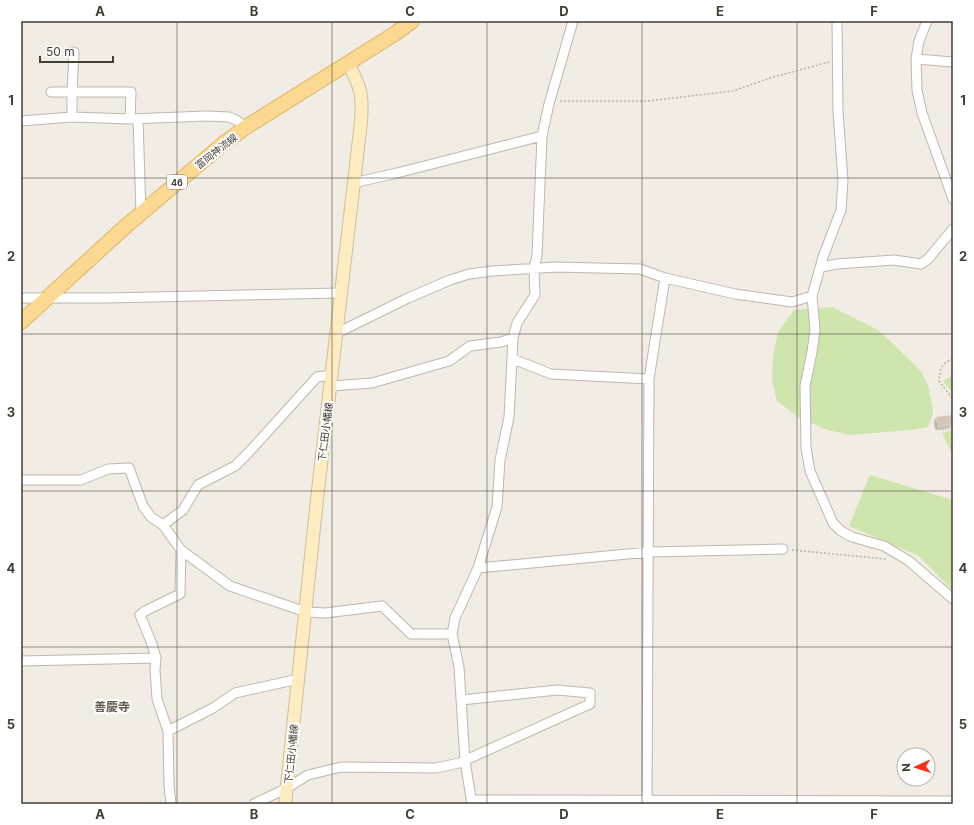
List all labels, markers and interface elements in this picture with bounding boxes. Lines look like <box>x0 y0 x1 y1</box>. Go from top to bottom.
text: A <box>95 3 105 19</box>
text: B <box>250 3 259 19</box>
text: C <box>405 3 415 19</box>
text: D <box>559 3 569 19</box>
text: E <box>716 3 724 19</box>
text: F <box>870 3 878 19</box>
scale bar <box>40 38 113 64</box>
text: 50 m <box>46 44 75 59</box>
text: 1 <box>8 92 14 108</box>
text: 1 <box>960 92 966 108</box>
street label: 富岡神流線 <box>193 131 239 171</box>
road number: 46 <box>167 175 187 189</box>
text: 2 <box>7 248 15 264</box>
text: 2 <box>959 248 967 264</box>
street label: 下仁田小幡線 <box>315 401 335 463</box>
text: 3 <box>7 404 15 420</box>
text: 3 <box>959 404 967 420</box>
text: 4 <box>7 560 16 576</box>
text: 4 <box>959 560 968 576</box>
district label: 善慶寺 <box>94 699 130 714</box>
text: 5 <box>7 716 15 732</box>
text: 5 <box>959 716 967 732</box>
street label: 下仁田小幡線 <box>282 724 300 784</box>
north arrow <box>896 747 936 787</box>
text: N <box>899 763 913 772</box>
text: A <box>95 806 105 822</box>
text: B <box>250 806 259 822</box>
text: C <box>405 806 415 822</box>
text: D <box>559 806 569 822</box>
text: E <box>716 806 724 822</box>
text: F <box>870 806 878 822</box>

